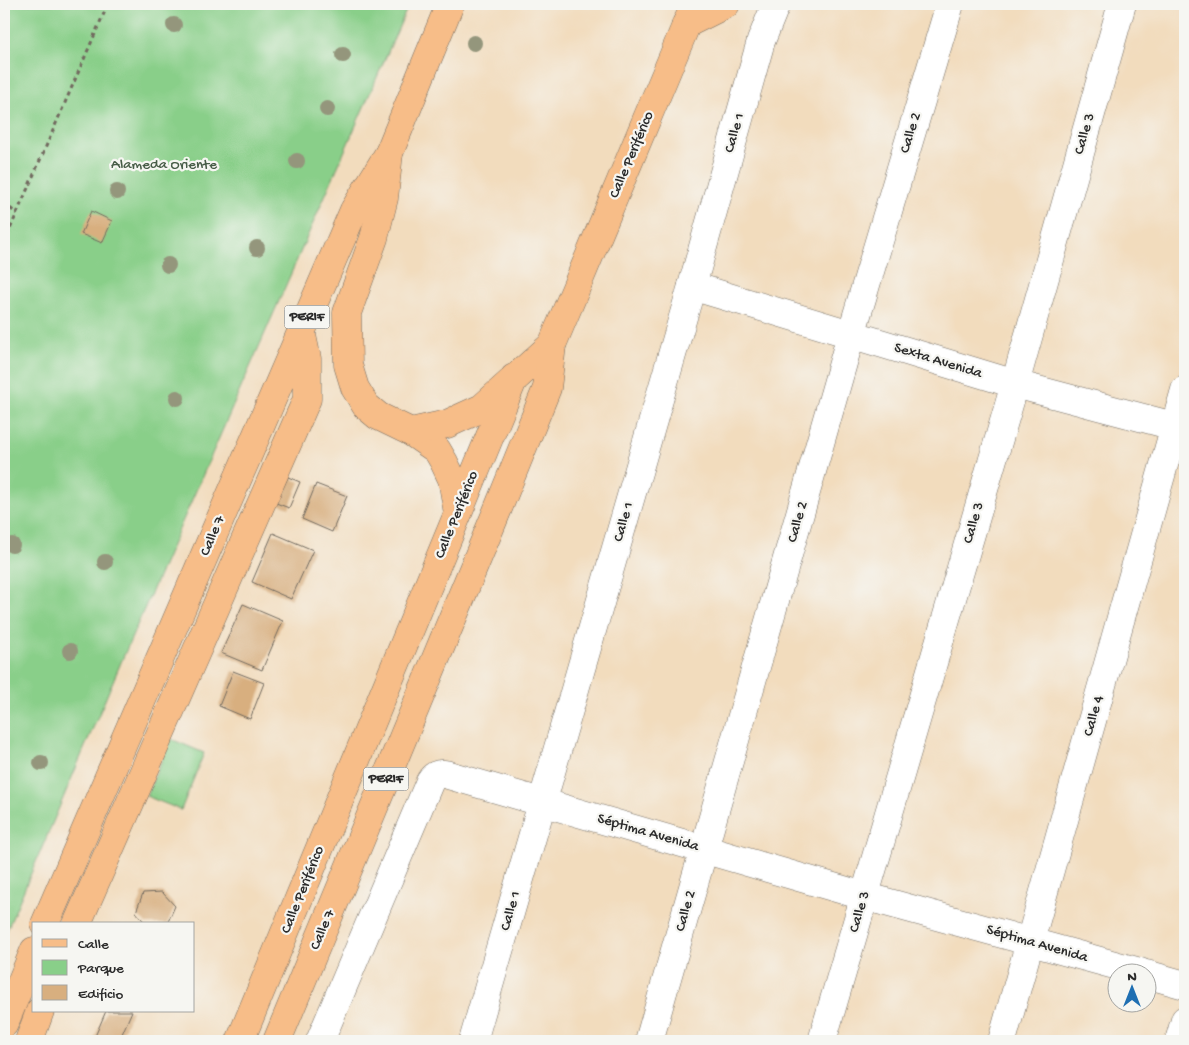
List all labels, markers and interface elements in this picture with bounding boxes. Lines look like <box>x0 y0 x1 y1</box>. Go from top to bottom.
street label: Calle Periférico <box>606 109 658 201</box>
street label: Calle 2 <box>896 110 926 156</box>
street label: Calle 1 <box>721 111 749 155</box>
street label: Calle 3 <box>1071 111 1100 157</box>
park label: Alameda Oriente <box>111 156 217 174</box>
road number: PERIF <box>284 306 330 328</box>
street label: Sexta Avenida <box>892 339 985 383</box>
street label: Calle Periférico <box>431 468 483 561</box>
street label: Calle 2 <box>784 499 812 545</box>
street label: Calle 1 <box>610 500 638 544</box>
street label: Calle 3 <box>960 500 989 546</box>
street label: Calle 7 <box>196 512 230 559</box>
street label: Calle 4 <box>1080 694 1108 738</box>
road number: PERIF <box>364 768 408 791</box>
street label: Séptima Avenida <box>595 810 701 856</box>
street label: Calle Periférico <box>277 843 329 936</box>
street label: Calle 2 <box>672 888 700 934</box>
street label: Calle 1 <box>497 889 525 933</box>
street label: Calle 3 <box>846 889 875 935</box>
street label: Calle 7 <box>306 906 340 953</box>
street label: Séptima Avenida <box>984 921 1090 967</box>
legend <box>32 922 195 1012</box>
text: Calle <box>78 936 109 954</box>
text: Parque <box>77 960 124 978</box>
north arrow <box>1106 962 1156 1012</box>
text: N <box>1127 969 1137 986</box>
text: Edificio <box>78 986 124 1004</box>

